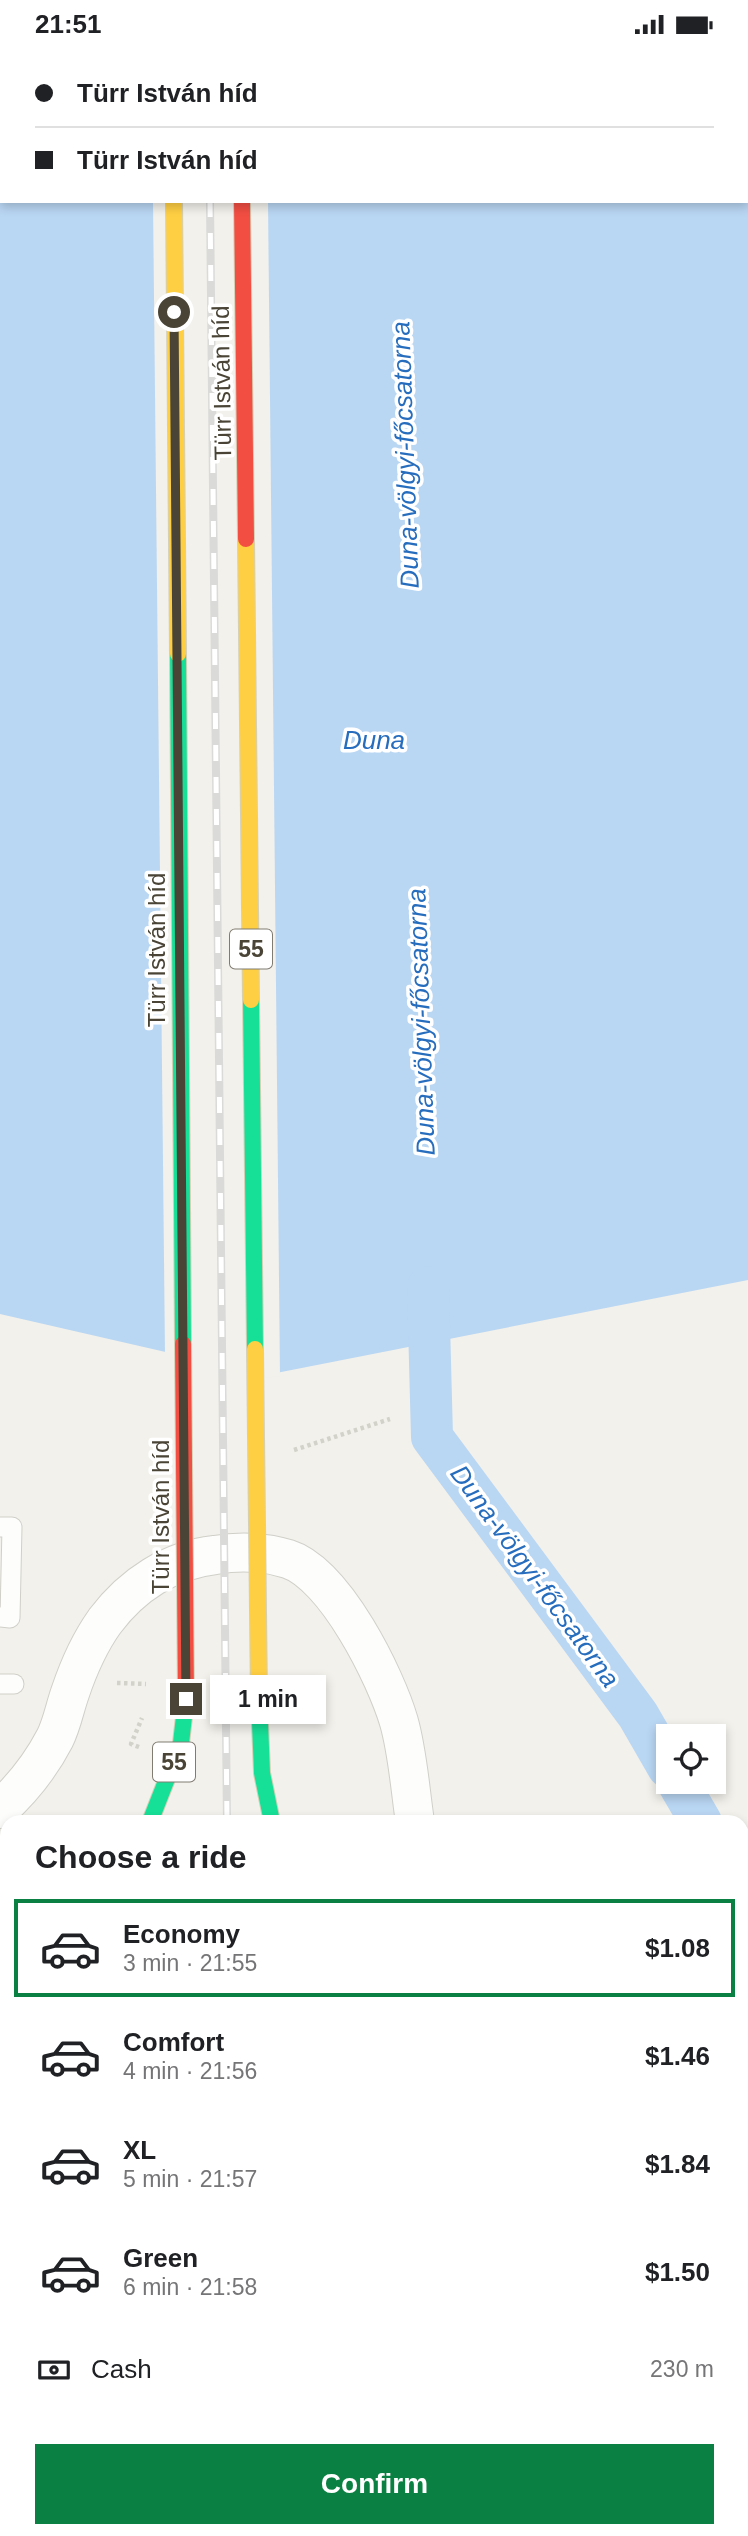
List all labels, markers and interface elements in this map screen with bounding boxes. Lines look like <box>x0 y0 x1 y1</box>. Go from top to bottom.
text: 21:51 <box>35 9 102 39</box>
text: Türr István híd <box>77 78 258 108</box>
text: Türr István híd <box>77 145 258 175</box>
route start <box>158 296 190 328</box>
street label: Türr István híd <box>207 305 236 461</box>
water label: Duna-völgyi-főcsatorna <box>385 321 425 589</box>
water label: Duna <box>343 725 405 755</box>
street label: Türr István híd <box>143 873 170 1027</box>
water label: Duna-völgyi-főcsatorna <box>401 888 441 1156</box>
road number: 55 <box>230 929 272 969</box>
street label: Türr István híd <box>147 1440 174 1594</box>
water label: Duna-völgyi-főcsatorna <box>444 1459 626 1693</box>
callout: 1 min <box>210 1675 326 1723</box>
route end <box>170 1683 202 1715</box>
text: 1 min <box>238 1686 298 1712</box>
map controls <box>656 1724 726 1794</box>
button: locate <box>656 1724 726 1794</box>
road number: 55 <box>153 1743 195 1781</box>
text: Choose a ride <box>35 1839 247 1875</box>
icon: car <box>39 1917 102 1980</box>
text: Economy <box>123 1919 240 1949</box>
text: $1.08 <box>645 1933 710 1963</box>
text: 3 min · 21:55 <box>123 1950 257 1976</box>
icon: car <box>39 2025 102 2088</box>
text: Comfort <box>123 2027 224 2057</box>
text: $1.46 <box>645 2041 710 2071</box>
text: 4 min · 21:56 <box>123 2058 257 2084</box>
icon: car <box>39 2133 102 2196</box>
text: XL <box>123 2135 156 2165</box>
text: $1.84 <box>645 2149 710 2179</box>
text: 5 min · 21:57 <box>123 2166 257 2192</box>
icon: car <box>39 2241 102 2304</box>
text: Green <box>123 2243 198 2273</box>
text: $1.50 <box>645 2257 710 2287</box>
text: 6 min · 21:58 <box>123 2274 257 2300</box>
icon: cash <box>35 2351 73 2389</box>
text: Cash <box>91 2354 152 2384</box>
text: 230 m <box>650 2356 714 2382</box>
button: Confirm <box>35 2444 714 2524</box>

